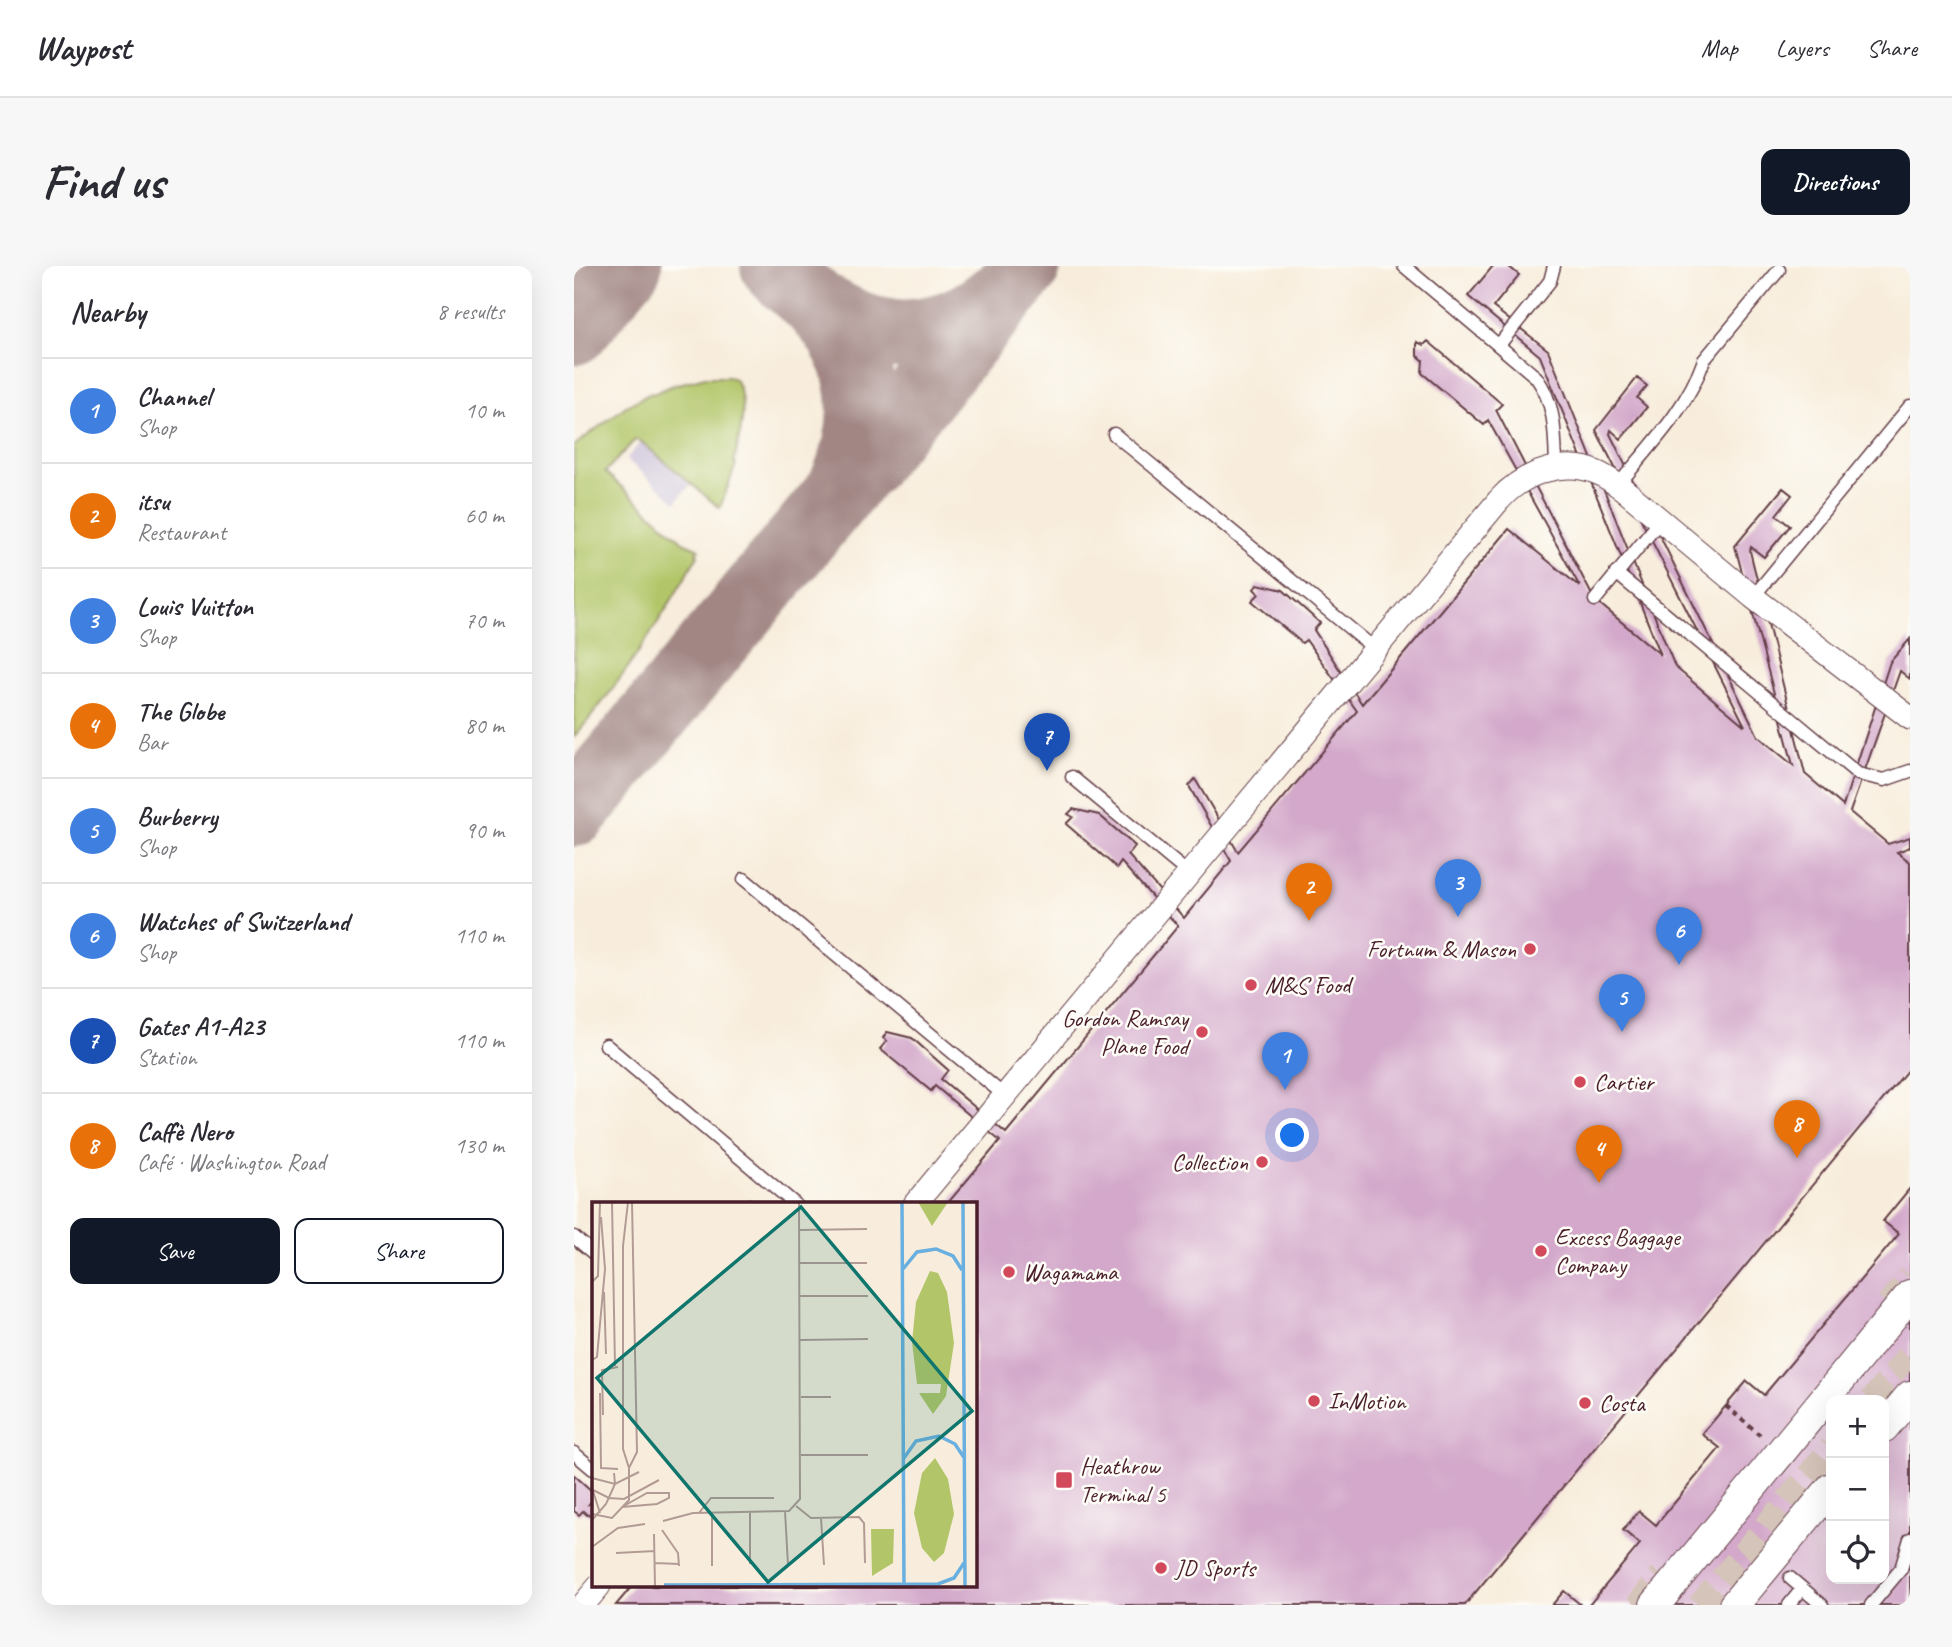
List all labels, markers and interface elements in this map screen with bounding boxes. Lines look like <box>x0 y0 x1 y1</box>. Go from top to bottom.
text: Waypost <box>35 27 131 69</box>
text: Map <box>1701 33 1738 63</box>
text: Layers <box>1776 33 1829 63</box>
text: Share <box>1867 33 1917 63</box>
button: Directions <box>1761 149 1910 215</box>
text: Find us <box>42 151 164 213</box>
text: Nearby <box>70 293 146 331</box>
text: 8 results <box>437 297 504 326</box>
text: Channel <box>137 380 210 413</box>
text: 1 <box>88 396 98 425</box>
text: 10 m <box>465 396 504 425</box>
text: Shop <box>137 413 176 442</box>
text: itsu <box>137 485 169 518</box>
text: 2 <box>88 501 98 530</box>
text: 60 m <box>465 501 504 530</box>
text: Restaurant <box>137 518 226 547</box>
text: Louis Vuitton <box>137 590 253 623</box>
text: 3 <box>88 606 98 635</box>
text: 70 m <box>465 606 504 635</box>
text: Shop <box>137 623 176 652</box>
text: The Globe <box>137 695 224 728</box>
text: 4 <box>88 711 98 740</box>
text: 80 m <box>465 711 504 740</box>
pin: 7 <box>1024 713 1070 771</box>
text: Bar <box>137 728 167 757</box>
text: Burberry <box>137 800 217 833</box>
text: 5 <box>88 816 98 845</box>
text: 90 m <box>465 816 504 845</box>
text: Shop <box>137 833 176 862</box>
pin: 3 <box>1435 859 1481 917</box>
pin: 2 <box>1286 863 1332 921</box>
text: Watches of Switzerland <box>137 905 349 938</box>
pin: 6 <box>1656 907 1702 965</box>
text: 6 <box>88 921 98 950</box>
text: 110 m <box>455 921 504 950</box>
place label: Fortnum & Mason <box>1367 934 1516 964</box>
text: Shop <box>137 938 176 967</box>
marker: Fortnum & Mason <box>1522 941 1538 957</box>
place label: M&S Food <box>1265 970 1354 1000</box>
pin: 5 <box>1599 974 1645 1032</box>
marker: M&S Food <box>1243 977 1259 993</box>
place label: Gordon Ramsay Plane Food <box>1062 1003 1192 1061</box>
text: Gates A1-A23 <box>137 1010 264 1043</box>
marker: Gordon Ramsay Plane Food <box>1194 1024 1210 1040</box>
text: 7 <box>88 1026 98 1055</box>
text: 110 m <box>455 1026 504 1055</box>
pin: 1 <box>1262 1032 1308 1090</box>
text: Station <box>137 1043 197 1072</box>
place label: Cartier <box>1594 1067 1656 1097</box>
marker: Cartier <box>1572 1074 1588 1090</box>
pin: 8 <box>1774 1100 1820 1158</box>
text: Caffè Nero <box>137 1115 233 1148</box>
your location <box>1275 1118 1309 1152</box>
pin: 4 <box>1576 1125 1622 1183</box>
text: 8 <box>88 1131 98 1160</box>
text: 130 m <box>455 1131 504 1160</box>
place label: Collection <box>1172 1147 1248 1177</box>
text: Café · Washington Road <box>137 1148 325 1177</box>
marker: Collection <box>1254 1154 1270 1170</box>
inset map <box>592 1202 976 1588</box>
button: Save <box>70 1218 280 1284</box>
button: Share <box>294 1218 504 1284</box>
place label: Excess Baggage Company <box>1555 1222 1682 1280</box>
marker: Excess Baggage Company <box>1533 1243 1549 1259</box>
place label: Wagamama <box>1023 1257 1119 1287</box>
marker: Wagamama <box>1001 1264 1017 1280</box>
place label: InMotion <box>1328 1386 1407 1416</box>
place label: Costa <box>1599 1388 1646 1418</box>
marker: InMotion <box>1306 1393 1322 1409</box>
marker: Costa <box>1577 1395 1593 1411</box>
map controls <box>1826 1395 1889 1584</box>
button: + <box>1826 1395 1889 1458</box>
place label: Heathrow Terminal 5 <box>1080 1451 1167 1509</box>
button: − <box>1826 1458 1889 1521</box>
marker: Heathrow Terminal 5 <box>1054 1470 1074 1490</box>
button: locate <box>1826 1521 1889 1584</box>
place label: JD Sports <box>1174 1553 1258 1583</box>
marker: JD Sports <box>1153 1560 1169 1576</box>

